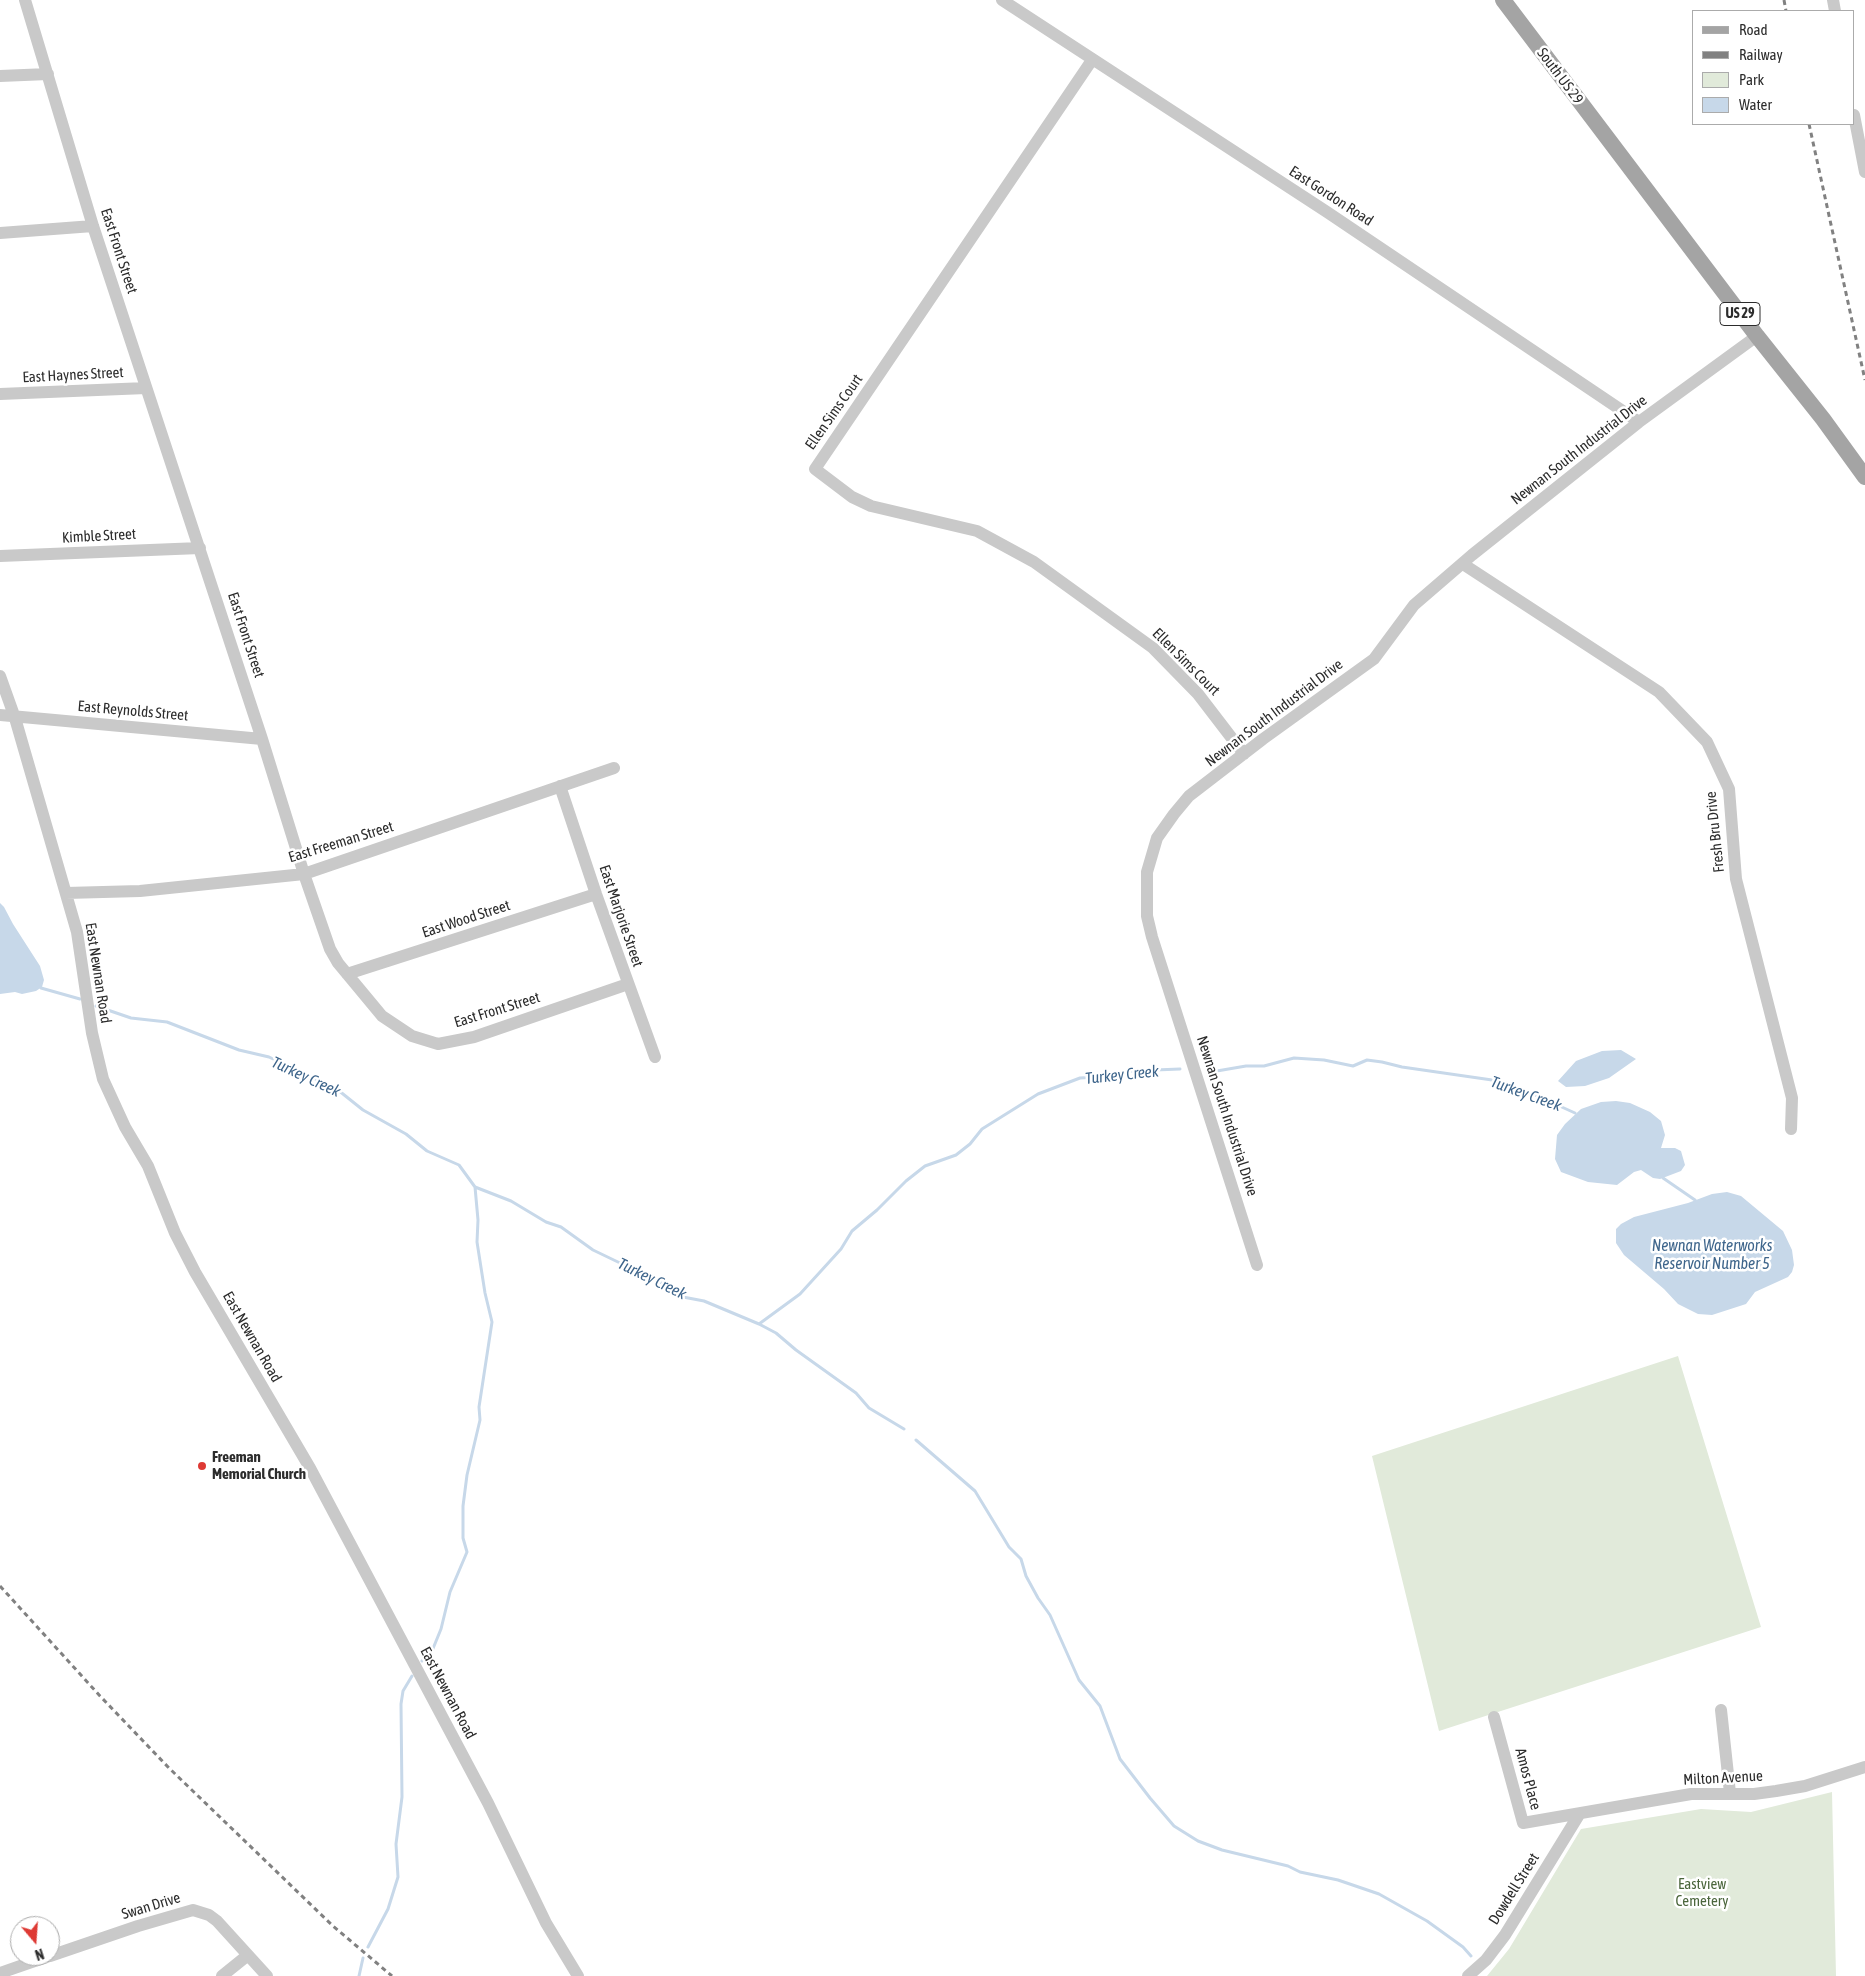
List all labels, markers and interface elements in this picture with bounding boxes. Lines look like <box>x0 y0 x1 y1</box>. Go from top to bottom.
legend <box>1692 10 1855 125</box>
text: Road <box>1739 21 1768 38</box>
street label: South US 29 <box>1533 44 1587 108</box>
text: Railway <box>1739 46 1783 63</box>
text: Park <box>1739 71 1764 88</box>
text: Water <box>1739 96 1772 113</box>
street label: East Gordon Road <box>1286 162 1376 230</box>
street label: East Front Street <box>97 206 141 296</box>
road number: US 29 <box>1720 302 1760 326</box>
street label: East Haynes Street <box>22 363 124 387</box>
street label: Ellen Sims Court <box>801 371 867 453</box>
street label: Newnan South Industrial Drive <box>1508 391 1650 509</box>
street label: Kimble Street <box>61 525 137 547</box>
street label: East Front Street <box>224 590 268 680</box>
street label: Ellen Sims Court <box>1149 625 1223 699</box>
street label: Newnan South Industrial Drive <box>1202 655 1346 771</box>
street label: East Reynolds Street <box>77 697 189 725</box>
street label: Fresh Bru Drive <box>1702 791 1728 873</box>
street label: East Freeman Street <box>286 817 396 867</box>
street label: East Marjorie Street <box>595 863 647 969</box>
street label: East Wood Street <box>420 896 512 942</box>
street label: East Newnan Road <box>81 921 115 1025</box>
street label: East Front Street <box>452 988 542 1032</box>
street label: Newnan South Industrial Drive <box>1193 1034 1261 1198</box>
water label: Turkey Creek <box>268 1053 344 1101</box>
water label: Turkey Creek <box>1084 1062 1160 1088</box>
water label: Turkey Creek <box>1488 1072 1564 1116</box>
water label: Newnan Waterworks Reservoir Number 5 <box>1652 1236 1772 1274</box>
water label: Turkey Creek <box>615 1254 689 1304</box>
street label: East Newnan Road <box>219 1288 285 1386</box>
place label: Freeman Memorial Church <box>212 1448 306 1483</box>
marker: Freeman Memorial Church <box>196 1460 208 1472</box>
street label: East Newnan Road <box>416 1644 480 1742</box>
street label: Amos Place <box>1511 1746 1545 1812</box>
street label: Milton Avenue <box>1683 1767 1763 1789</box>
street label: Dowdell Street <box>1485 1850 1543 1928</box>
park label: Eastview Cemetery <box>1676 1875 1728 1910</box>
street label: Swan Drive <box>120 1889 182 1923</box>
north arrow <box>10 1916 60 1966</box>
text: N <box>33 1945 46 1963</box>

